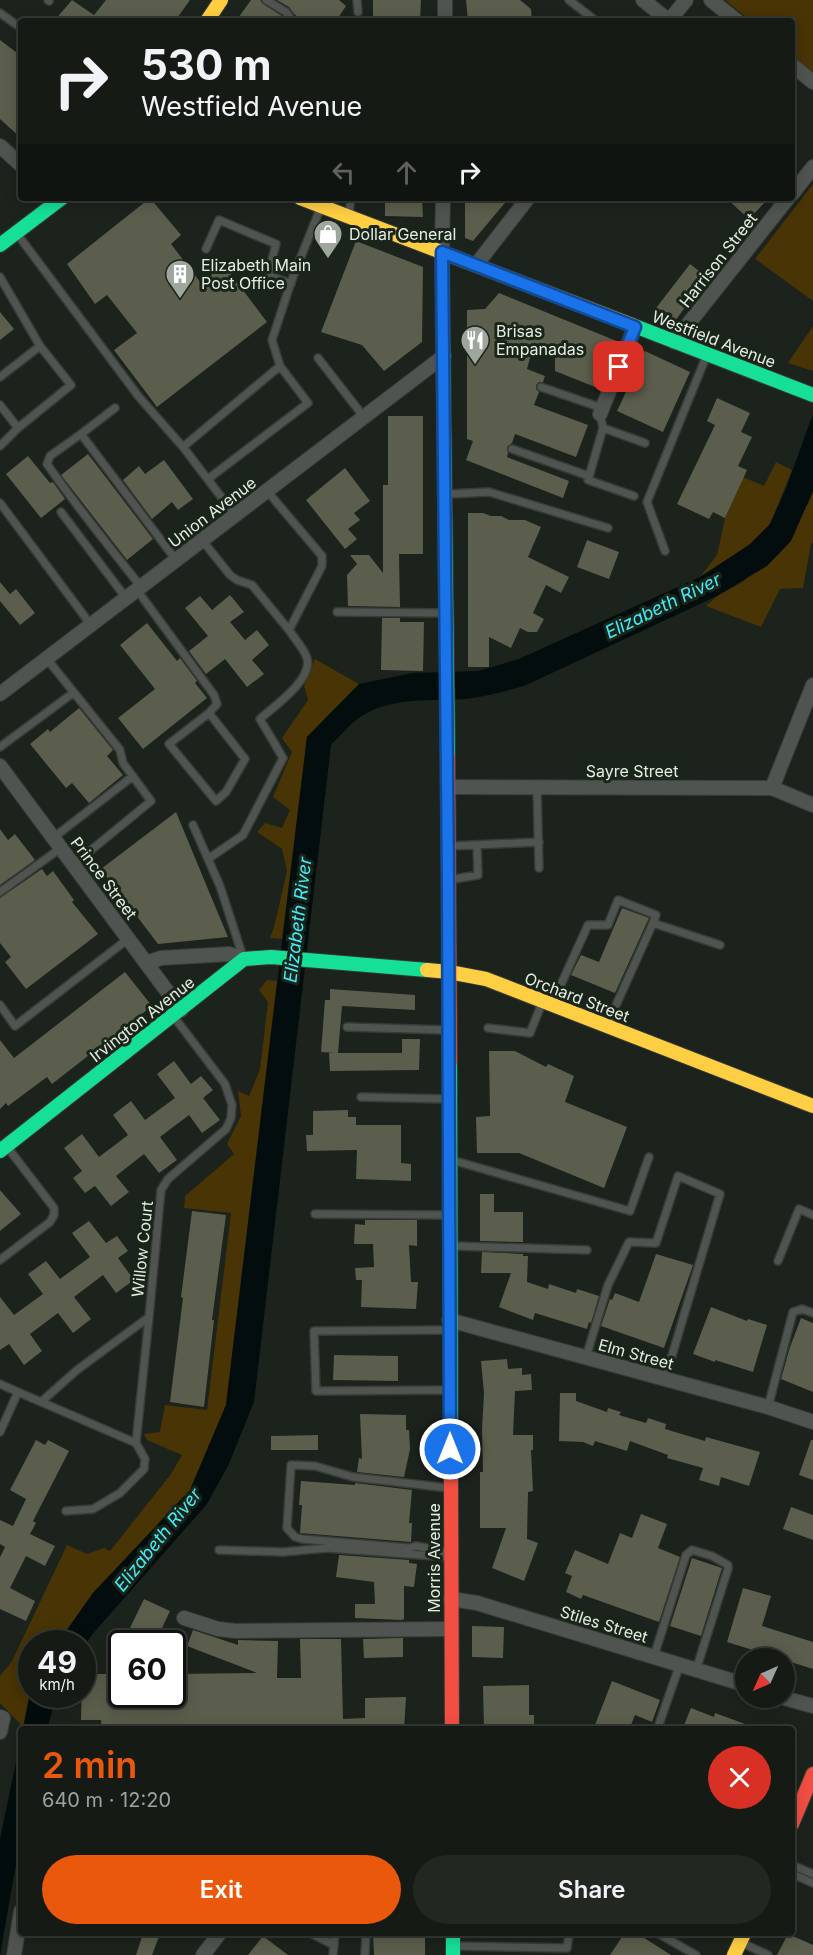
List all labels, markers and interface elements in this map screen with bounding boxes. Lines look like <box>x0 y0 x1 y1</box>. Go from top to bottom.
text: 530 m <box>141 39 272 90</box>
icon: right <box>42 42 120 120</box>
text: Westfield Avenue <box>141 90 362 123</box>
icon: left <box>327 156 360 189</box>
icon: ahead <box>390 156 423 189</box>
icon: right <box>453 156 486 189</box>
street label: Harrison Street <box>675 209 761 311</box>
shop icon: Dollar General <box>312 218 344 260</box>
place label: Dollar General <box>349 224 456 244</box>
place label: Elizabeth Main Post Office <box>201 255 311 293</box>
building icon: Elizabeth Main Post Office <box>164 258 196 300</box>
street label: Westfield Avenue <box>649 306 779 372</box>
place label: Brisas Empanadas <box>496 321 584 359</box>
restaurant icon: Brisas Empanadas <box>459 324 491 366</box>
pin <box>593 341 644 392</box>
icon: arrive <box>602 350 635 383</box>
street label: Union Avenue <box>164 472 260 552</box>
water label: Elizabeth River <box>601 568 725 643</box>
street label: Sayre Street <box>586 761 678 781</box>
street label: Prince Street <box>67 833 141 923</box>
water label: Elizabeth River <box>279 855 316 984</box>
street label: Orchard Street <box>522 968 632 1026</box>
street label: Irvington Avenue <box>86 972 198 1066</box>
street label: Willow Court <box>127 1200 157 1298</box>
street label: Elm Street <box>596 1334 676 1374</box>
position arrow <box>418 1417 482 1481</box>
water label: Elizabeth River <box>110 1483 206 1595</box>
street label: Morris Avenue <box>424 1503 444 1613</box>
street label: Stiles Street <box>558 1601 650 1647</box>
speed limit sign: 60 <box>108 1630 186 1708</box>
text: 49 <box>37 1644 77 1680</box>
north arrow <box>735 1648 795 1708</box>
map controls <box>735 1648 795 1708</box>
text: km/h <box>39 1675 75 1694</box>
text: 2 min <box>42 1743 137 1787</box>
button: close <box>708 1746 771 1809</box>
text: 640 m · 12:20 <box>42 1788 171 1812</box>
button: Exit <box>42 1855 401 1924</box>
button: Share <box>413 1855 771 1924</box>

